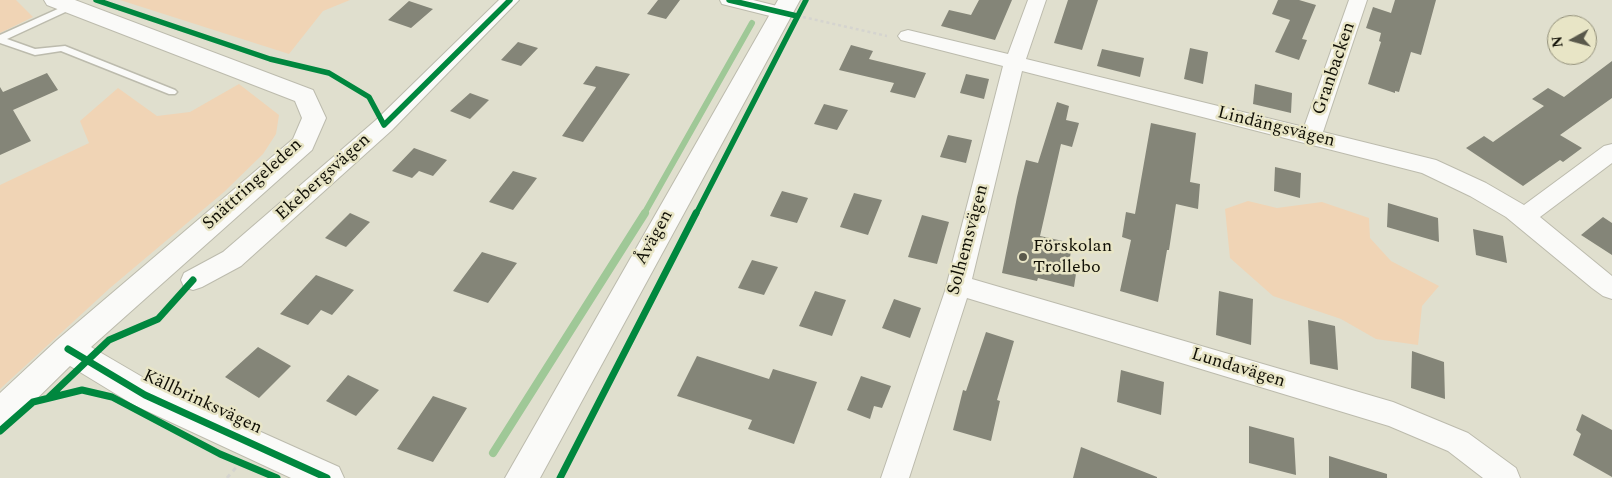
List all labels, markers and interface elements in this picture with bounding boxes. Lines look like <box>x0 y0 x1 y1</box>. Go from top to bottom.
north arrow <box>1547 15 1597 65</box>
street label: Granbacken <box>1309 20 1361 118</box>
text: N <box>1546 35 1569 49</box>
street label: Lindängsvägen <box>1215 103 1337 153</box>
street label: Ekebergsvägen <box>272 130 376 226</box>
street label: Snättringeleden <box>199 135 307 235</box>
street label: Solhemsvägen <box>944 182 994 298</box>
street label: Åvägen <box>631 207 679 269</box>
place label: Förskolan Trollebo <box>1033 236 1112 278</box>
marker: Förskolan Trollebo <box>1017 251 1029 263</box>
street label: Lundavägen <box>1188 344 1288 394</box>
street label: Källbrinksvägen <box>139 366 265 440</box>

